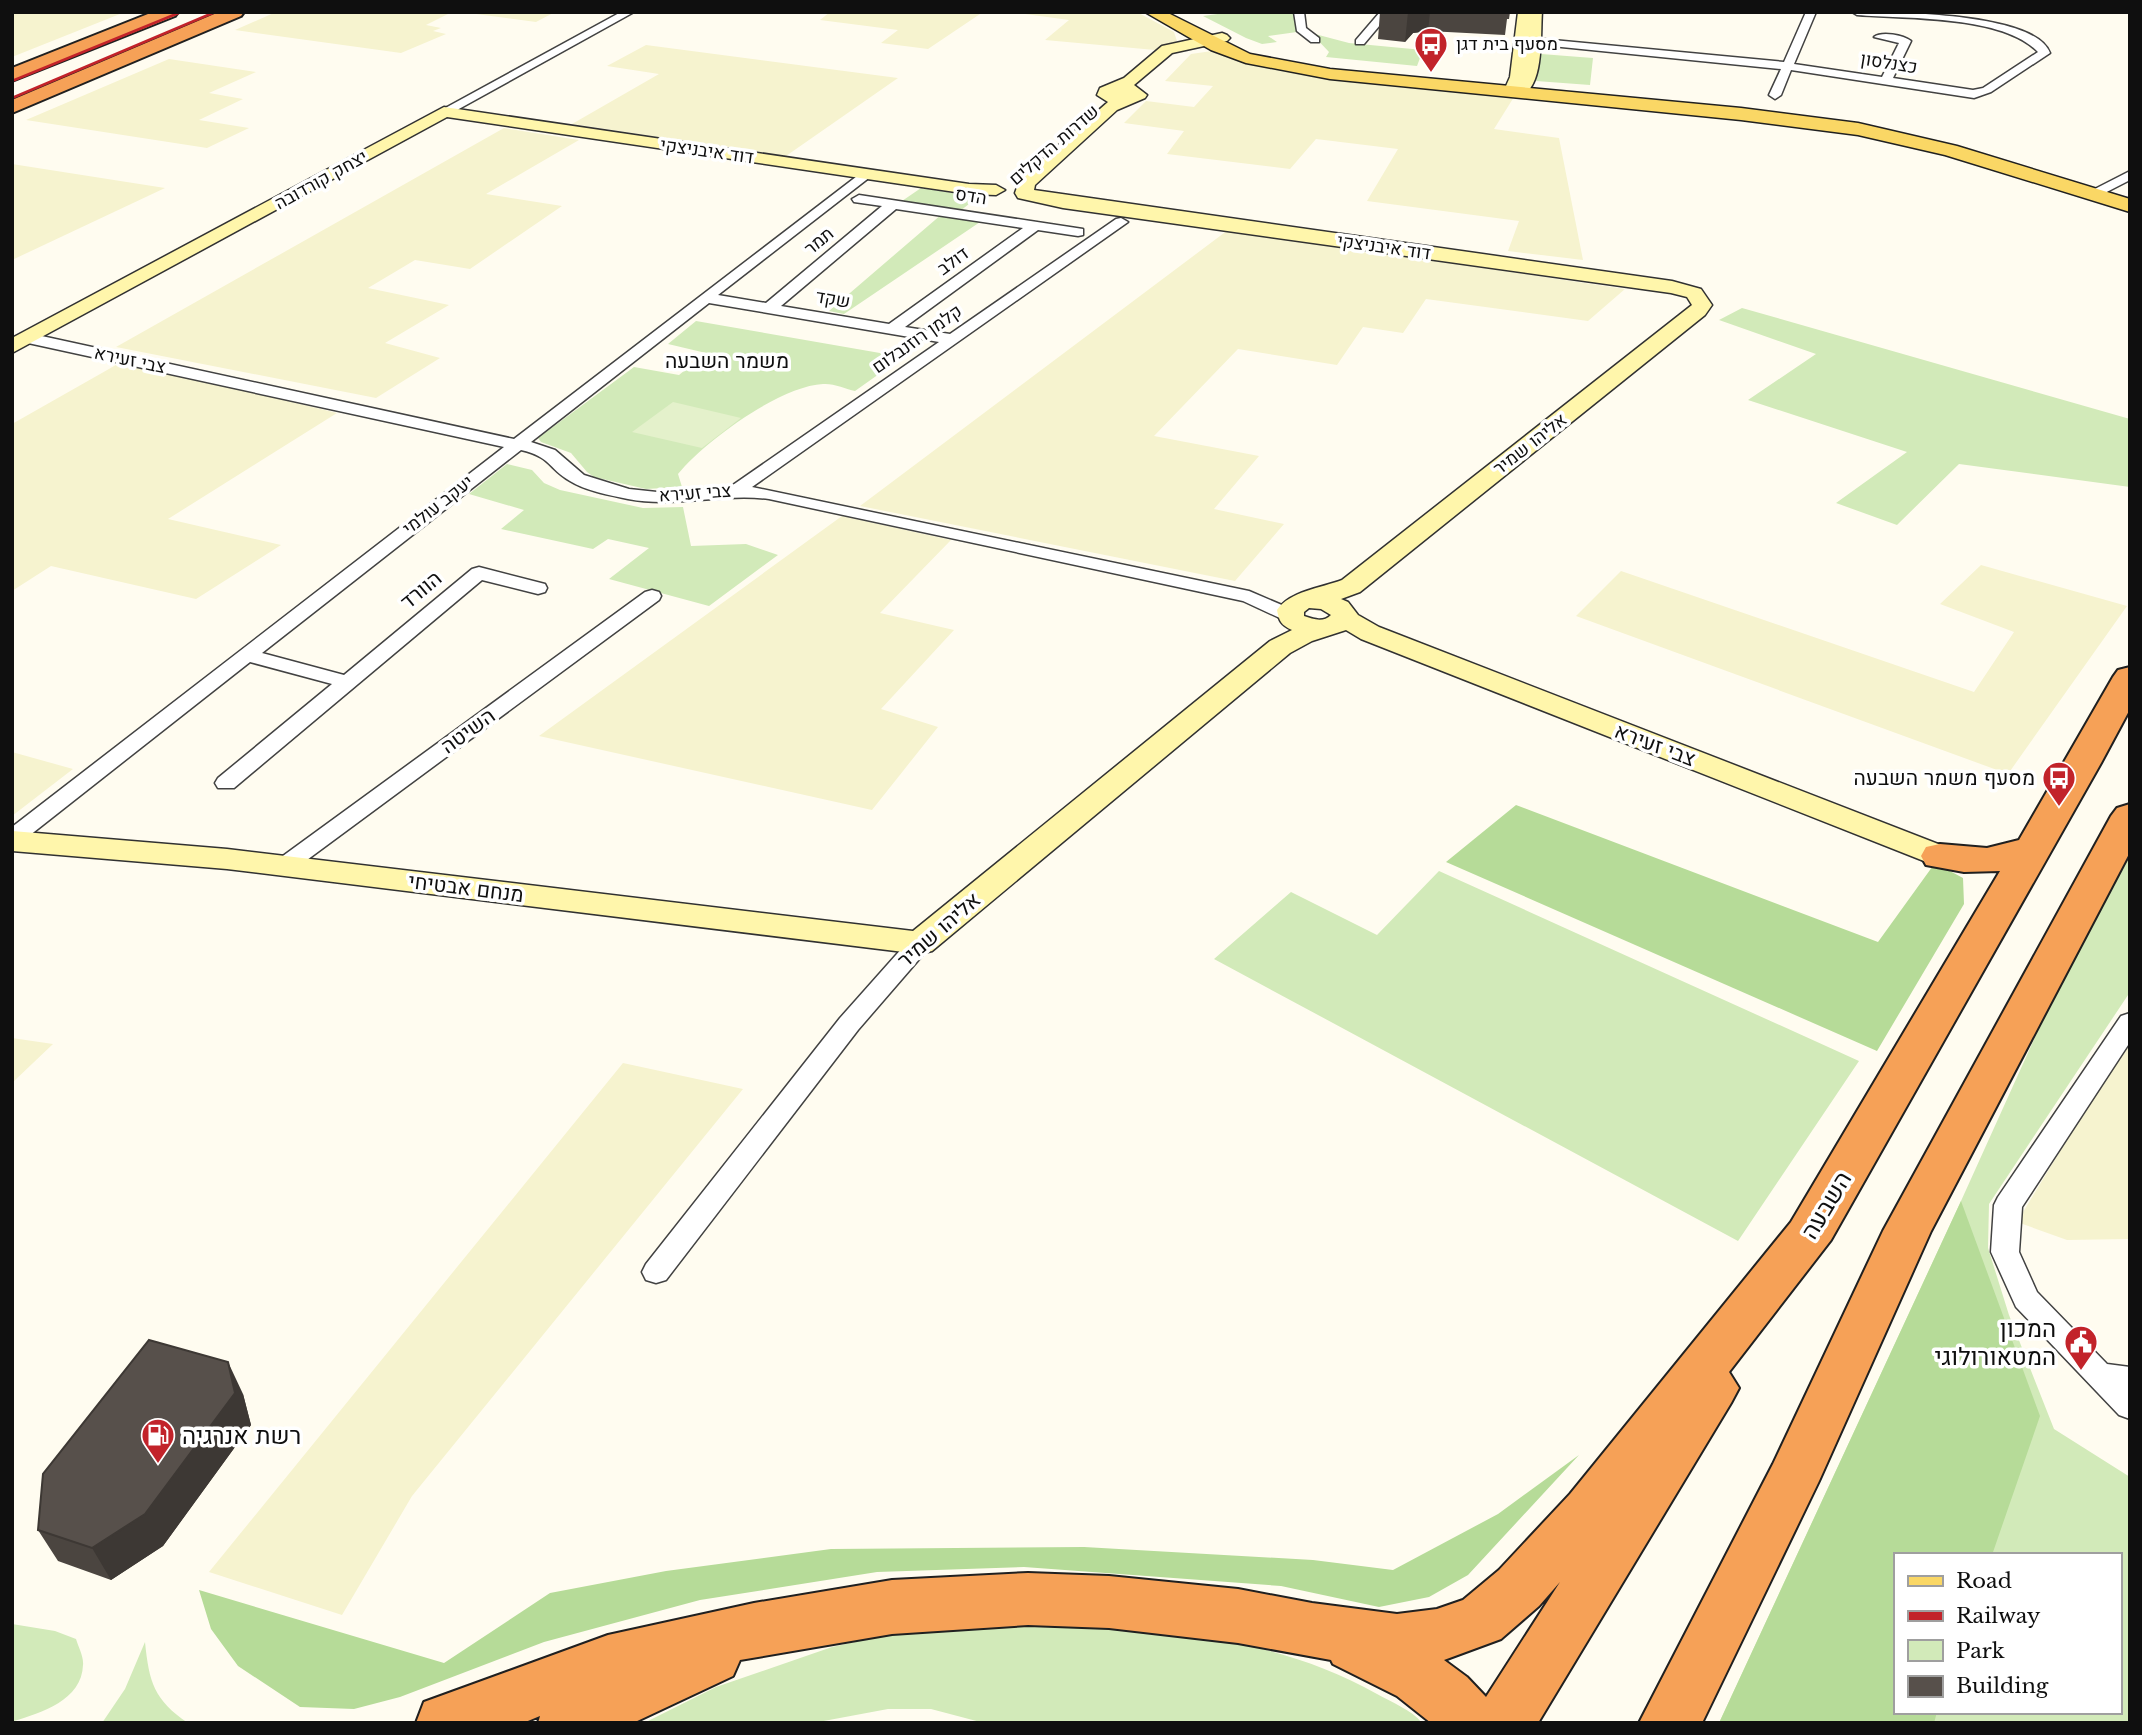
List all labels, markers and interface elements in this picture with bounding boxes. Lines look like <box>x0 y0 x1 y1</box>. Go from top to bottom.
bus stop icon: מסעף בית דגן <box>1412 25 1450 74</box>
place label: מסעף בית דגן <box>1456 33 1558 55</box>
street label: כצנלסון <box>1859 48 1919 78</box>
street label: שדרות הדקלים <box>1005 100 1103 190</box>
street label: דוד איבניצקי <box>659 134 755 168</box>
street label: יצחק קורדובה <box>271 145 371 215</box>
street label: הדס <box>954 183 988 209</box>
street label: תמר <box>800 222 838 260</box>
street label: דוד איבניצקי <box>1336 230 1432 264</box>
street label: דולב <box>933 242 973 280</box>
street label: שקד <box>814 285 852 313</box>
street label: קלמן רוזנבלום <box>868 300 966 378</box>
street label: צבי זעירא <box>92 342 168 378</box>
district label: משמר השבעה <box>665 348 789 374</box>
street label: אליהו שמיר <box>1489 408 1571 480</box>
street label: יעקב עולמי <box>398 471 478 539</box>
street label: צבי זעירא <box>658 479 732 507</box>
street label: הוורד <box>395 565 447 615</box>
street label: השיטה <box>436 703 500 759</box>
street label: צבי זעירא <box>1611 718 1699 772</box>
bus stop icon: מסעף משמר השבעה <box>2040 759 2078 808</box>
place label: מסעף משמר השבעה <box>1853 765 2035 791</box>
street label: מנחם אבטיחי <box>407 868 525 908</box>
street label: אליהו שמיר <box>892 887 986 973</box>
street label: השבעה <box>1795 1166 1857 1244</box>
place label: המכון המטאורולוגי <box>1935 1314 2056 1371</box>
public building icon: המכון המטאורולוגי <box>2062 1323 2100 1372</box>
fuel station icon: רשת אנרגיה <box>139 1416 177 1465</box>
place label: רשת אנרגיה <box>182 1421 301 1450</box>
legend <box>1894 1553 2121 1714</box>
text: Road <box>1956 1568 2012 1594</box>
text: Railway <box>1956 1603 2041 1629</box>
text: Park <box>1956 1638 2005 1664</box>
text: Building <box>1956 1673 2049 1699</box>

